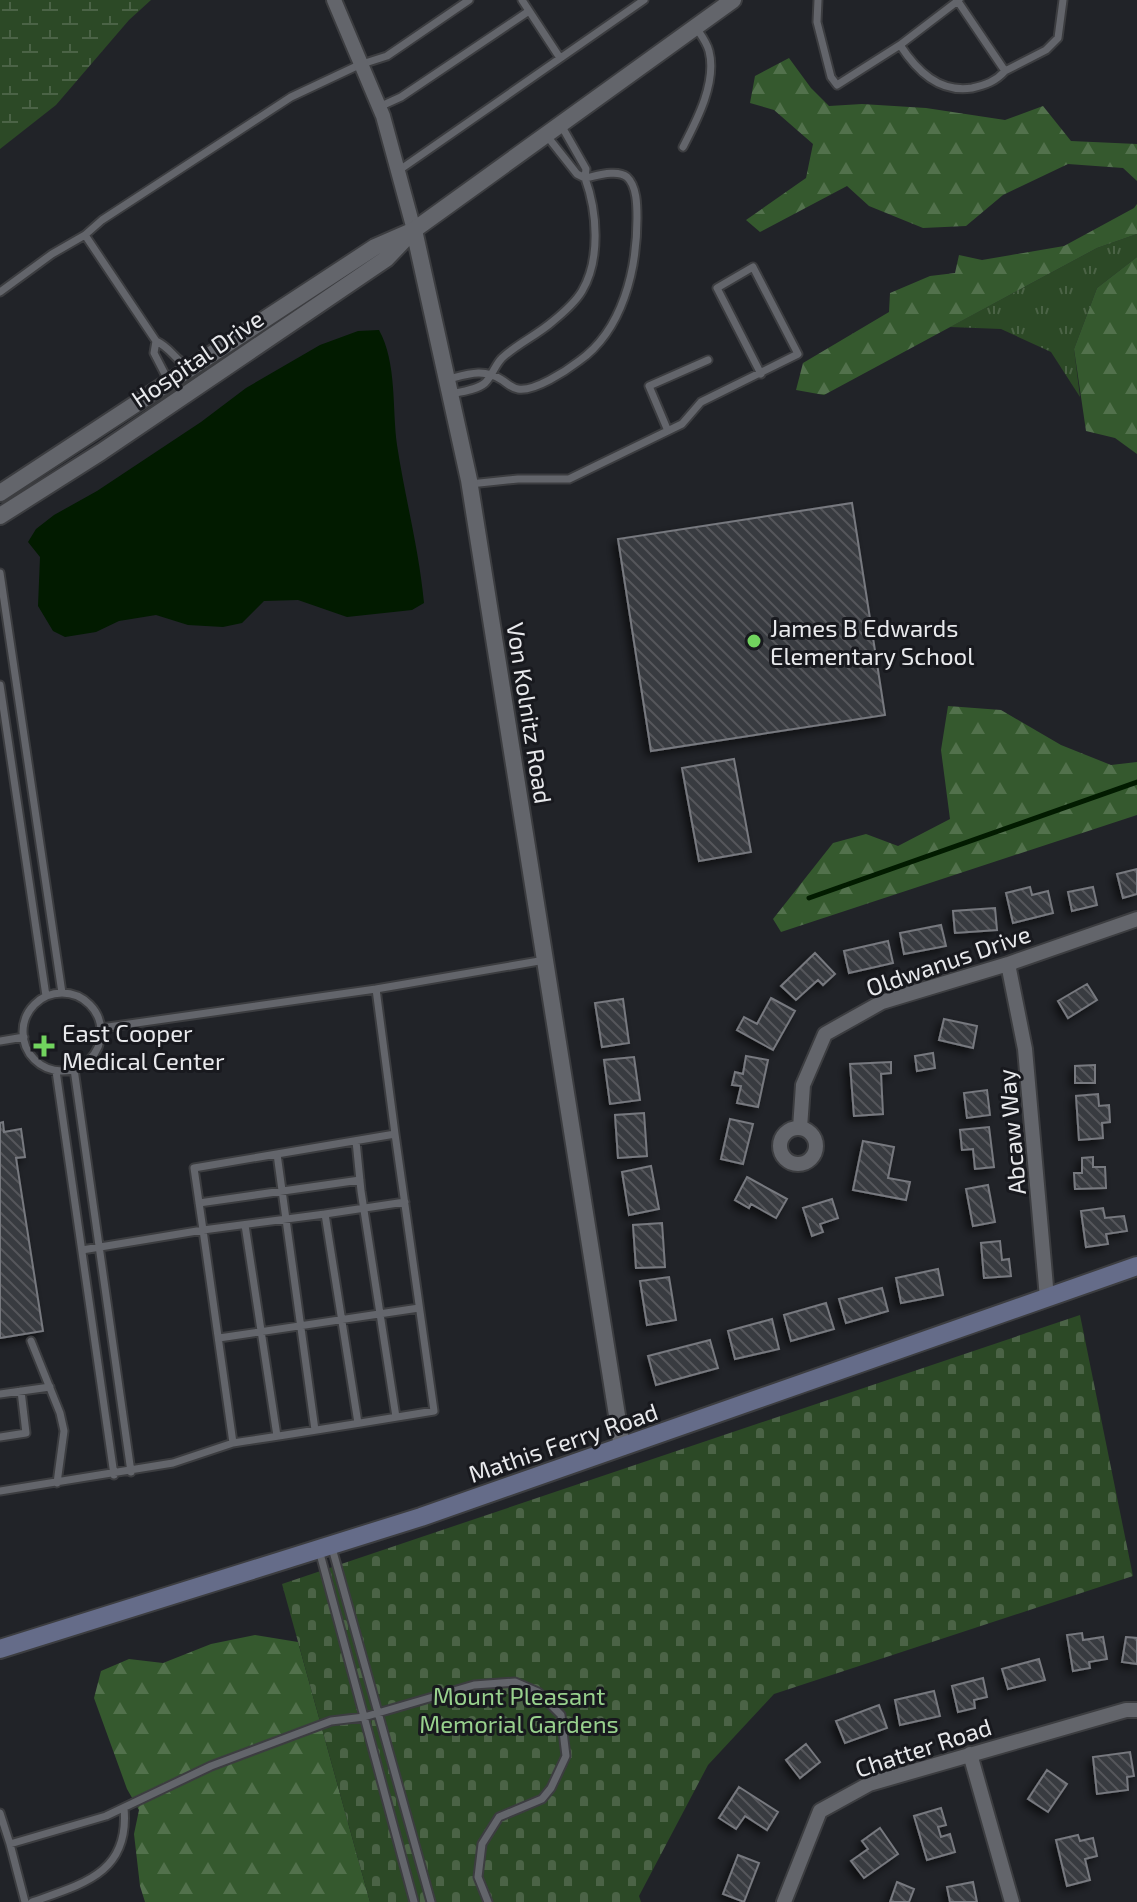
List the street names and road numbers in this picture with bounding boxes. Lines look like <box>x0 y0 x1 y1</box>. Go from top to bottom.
street label: Hospital Drive <box>126 303 268 413</box>
street label: Von Kolnitz Road <box>501 620 559 806</box>
street label: Oldwanus Drive <box>862 918 1034 1002</box>
street label: Abcaw Way <box>991 1068 1031 1196</box>
street label: Mathis Ferry Road <box>465 1396 661 1488</box>
street label: Chatter Road <box>851 1711 995 1783</box>

